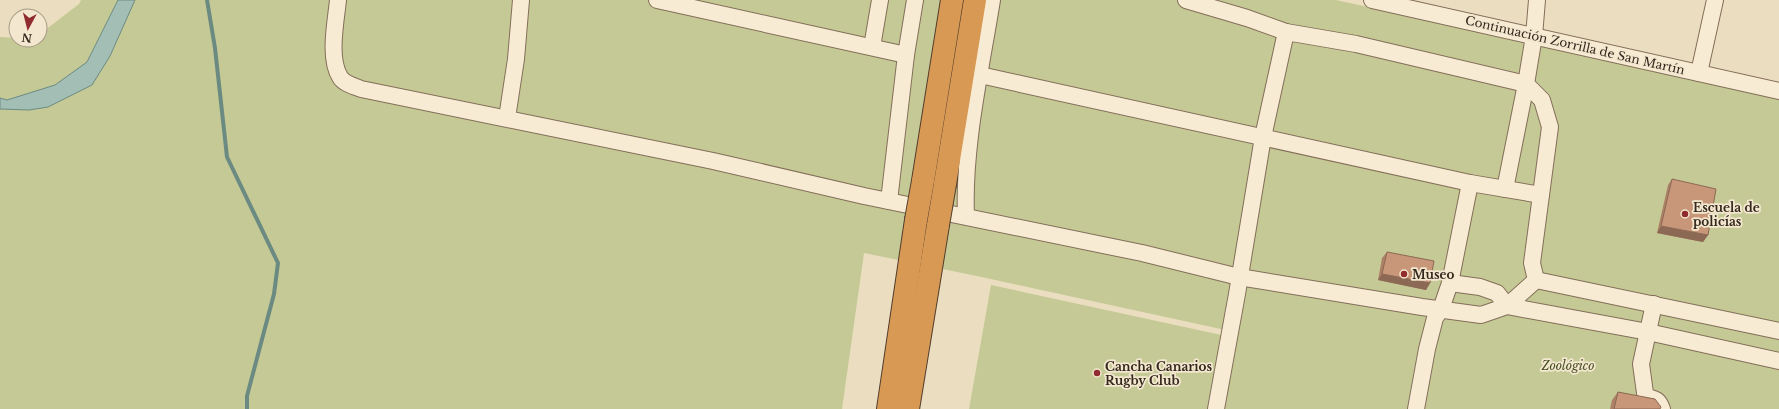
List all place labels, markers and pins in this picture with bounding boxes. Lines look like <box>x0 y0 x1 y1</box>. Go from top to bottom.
place label: Escuela de policías <box>1693 200 1760 229</box>
marker: Escuela de policías <box>1680 209 1690 219</box>
place label: Museo <box>1412 267 1455 282</box>
marker: Museo <box>1399 269 1409 279</box>
place label: Cancha Canarios Rugby Club <box>1105 359 1213 388</box>
marker: Cancha Canarios Rugby Club <box>1092 368 1102 378</box>

